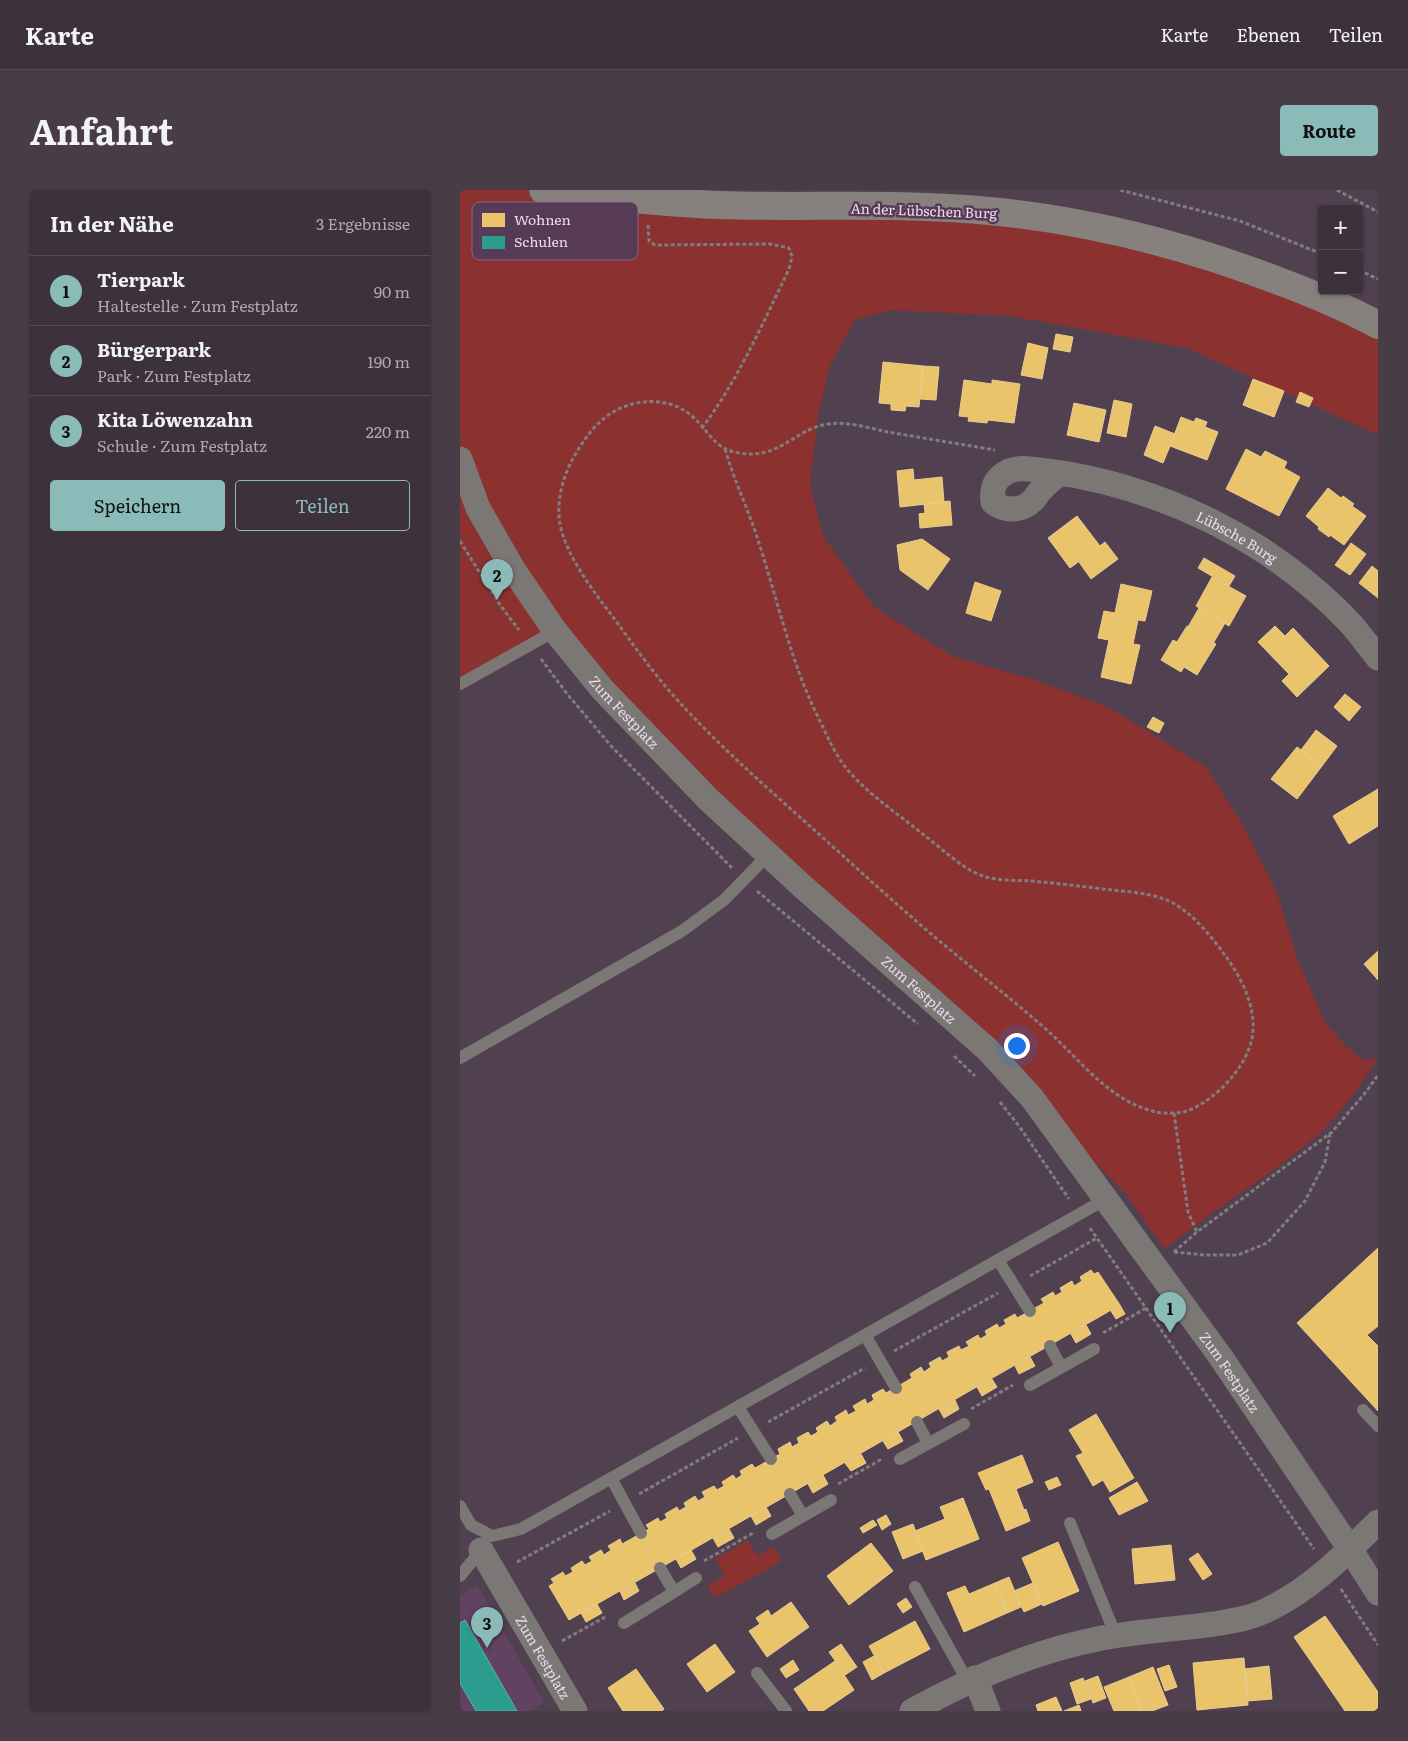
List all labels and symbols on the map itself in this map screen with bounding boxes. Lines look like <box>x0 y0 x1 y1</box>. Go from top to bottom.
street label: An der Lübschen Burg <box>850 197 998 223</box>
legend <box>472 202 638 260</box>
text: Wohnen <box>514 209 571 229</box>
text: Schulen <box>514 231 568 251</box>
street label: Lübsche Burg <box>1193 505 1282 568</box>
pin: 2 <box>481 559 513 600</box>
street label: Zum Festplatz <box>585 671 664 753</box>
street label: Zum Festplatz <box>877 951 961 1028</box>
your location <box>1004 1033 1030 1059</box>
pin: 1 <box>1154 1292 1186 1333</box>
street label: Zum Festplatz <box>1195 1327 1265 1416</box>
pin: 3 <box>471 1607 503 1648</box>
street label: Zum Festplatz <box>511 1612 576 1703</box>

